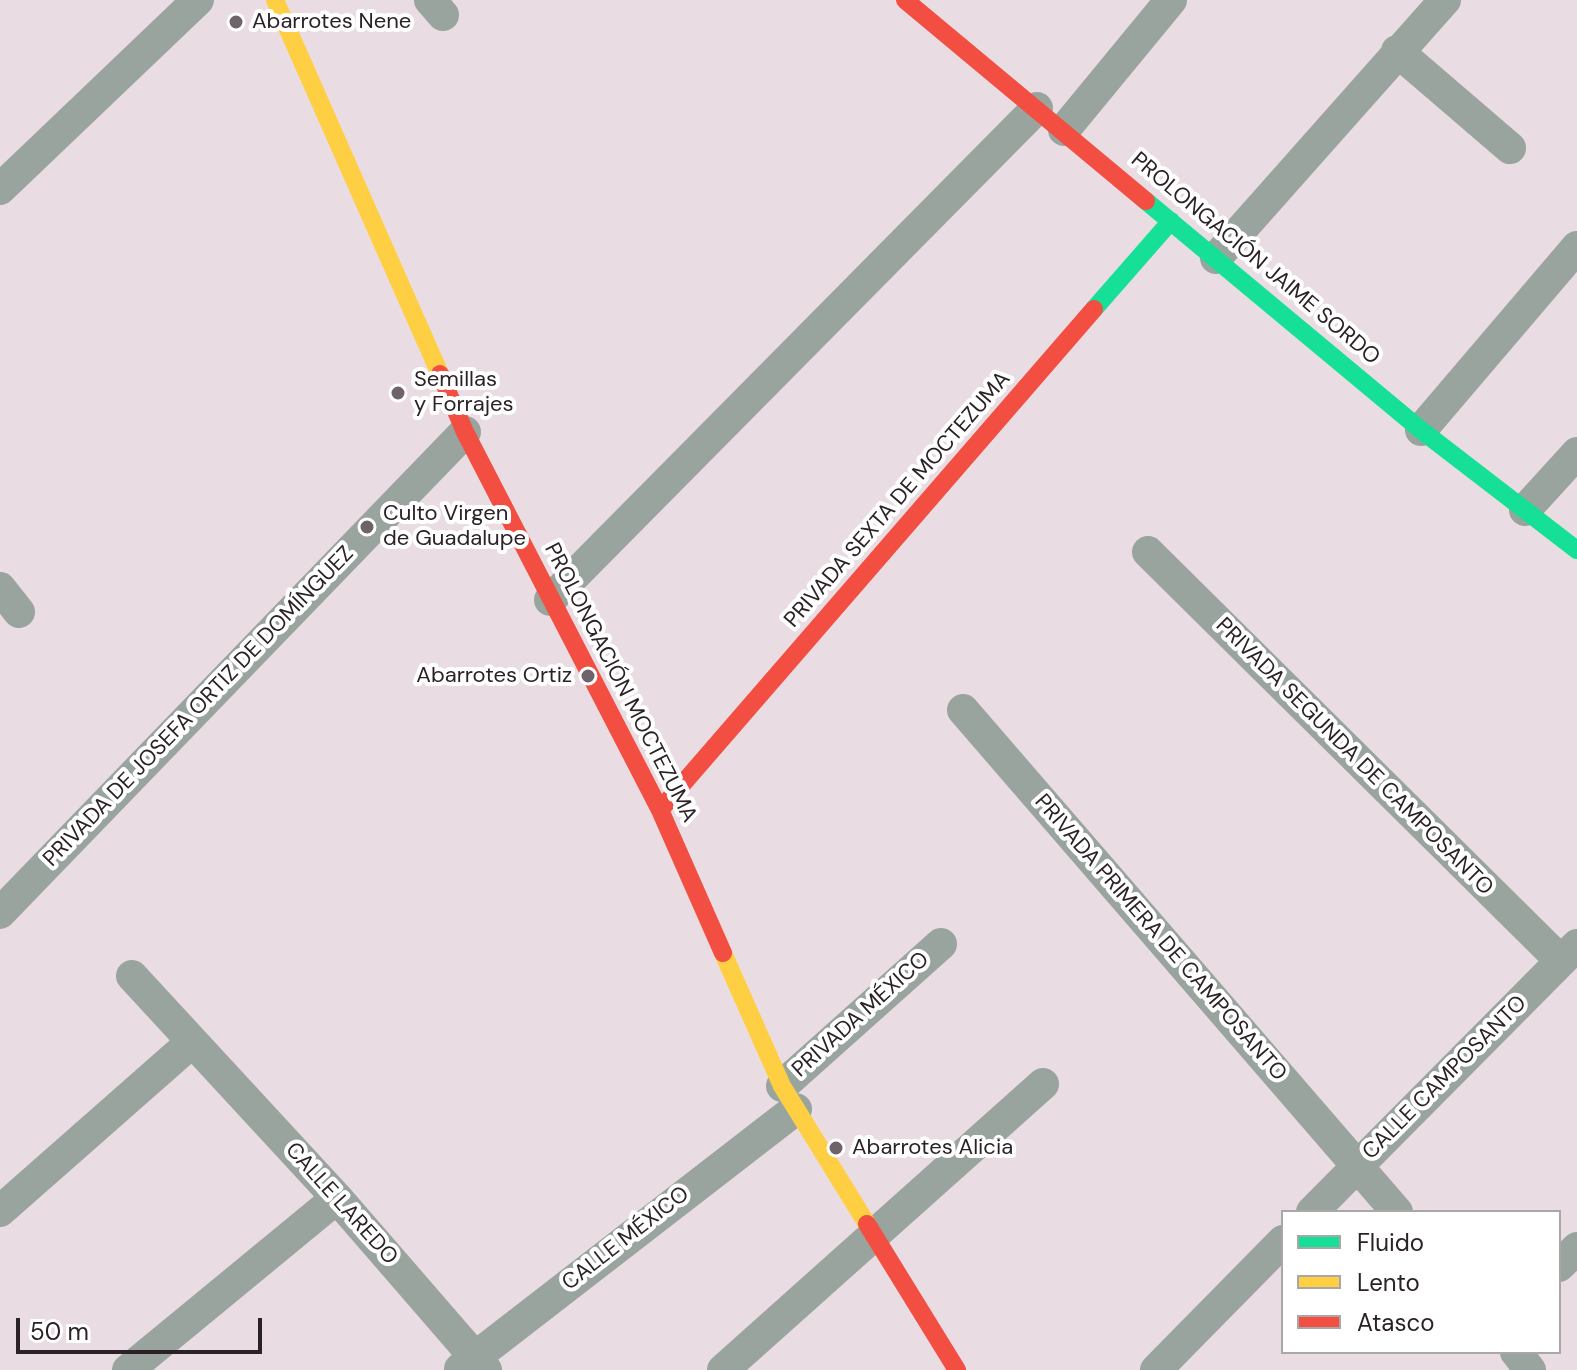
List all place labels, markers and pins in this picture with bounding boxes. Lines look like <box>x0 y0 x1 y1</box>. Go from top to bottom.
place label: Abarrotes Nene <box>252 9 411 35</box>
marker: Abarrotes Nene <box>227 13 245 31</box>
place label: Semillas y Forrajes <box>414 367 514 418</box>
marker: Semillas y Forrajes <box>389 384 407 402</box>
place label: Culto Virgen de Guadalupe <box>383 501 526 552</box>
marker: Culto Virgen de Guadalupe <box>358 518 376 536</box>
place label: Abarrotes Ortiz <box>416 663 572 689</box>
marker: Abarrotes Ortiz <box>579 667 597 685</box>
place label: Abarrotes Alicia <box>852 1135 1013 1161</box>
marker: Abarrotes Alicia <box>827 1139 845 1157</box>

